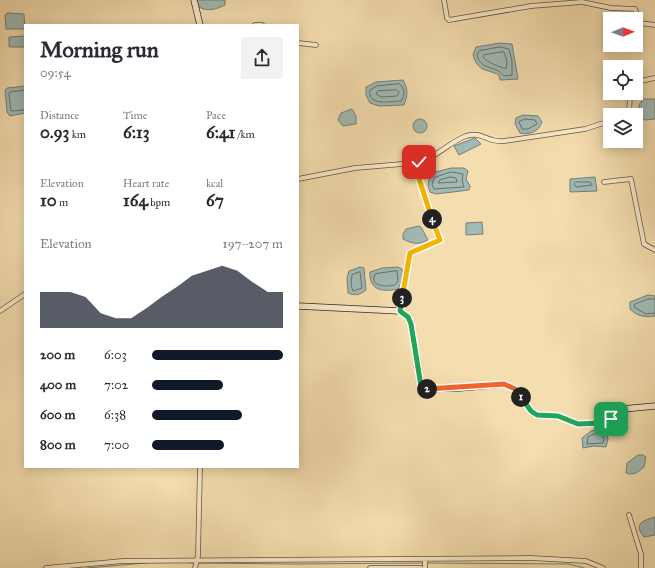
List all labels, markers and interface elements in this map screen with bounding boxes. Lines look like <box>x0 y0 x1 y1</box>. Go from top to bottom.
north arrow <box>603 12 643 52</box>
map controls <box>603 12 643 148</box>
text: Morning run <box>40 36 159 63</box>
button: share <box>241 37 283 79</box>
button: locate <box>603 60 643 100</box>
text: 09:54 <box>40 65 71 81</box>
button: layers <box>603 108 643 148</box>
text: Distance <box>40 109 79 122</box>
text: Time <box>123 109 147 122</box>
text: Pace <box>206 109 226 122</box>
text: 0.93 <box>40 122 69 143</box>
text: 6:13 <box>123 122 150 143</box>
text: 6:41 <box>206 122 235 143</box>
text: km <box>69 128 86 141</box>
text: /km <box>235 128 255 141</box>
pin <box>402 145 436 179</box>
icon: check <box>408 151 430 173</box>
text: Elevation <box>40 177 84 190</box>
text: Heart rate <box>123 177 169 190</box>
text: kcal <box>206 177 223 190</box>
text: 10 <box>40 190 57 211</box>
text: 164 <box>123 190 148 211</box>
text: 67 <box>206 190 224 211</box>
text: m <box>57 196 68 209</box>
text: bpm <box>148 196 170 209</box>
pin: 4 <box>422 209 442 229</box>
text: 4 <box>429 212 435 225</box>
text: Elevation <box>40 236 92 252</box>
text: 197–207 m <box>223 236 283 252</box>
pin: 3 <box>392 288 412 308</box>
text: 3 <box>400 291 404 304</box>
text: 200 m <box>40 347 75 363</box>
text: 6:03 <box>104 347 127 363</box>
text: 400 m <box>40 377 76 393</box>
text: 7:02 <box>104 377 128 393</box>
pin: 2 <box>417 379 437 399</box>
text: 2 <box>424 382 430 395</box>
pin: 1 <box>511 387 531 407</box>
text: 1 <box>519 390 523 403</box>
pin <box>594 402 628 436</box>
text: 600 m <box>40 407 76 423</box>
text: 6:38 <box>104 407 126 423</box>
icon: arrive <box>600 408 622 430</box>
text: 800 m <box>40 437 76 453</box>
text: 7:00 <box>104 437 129 453</box>

